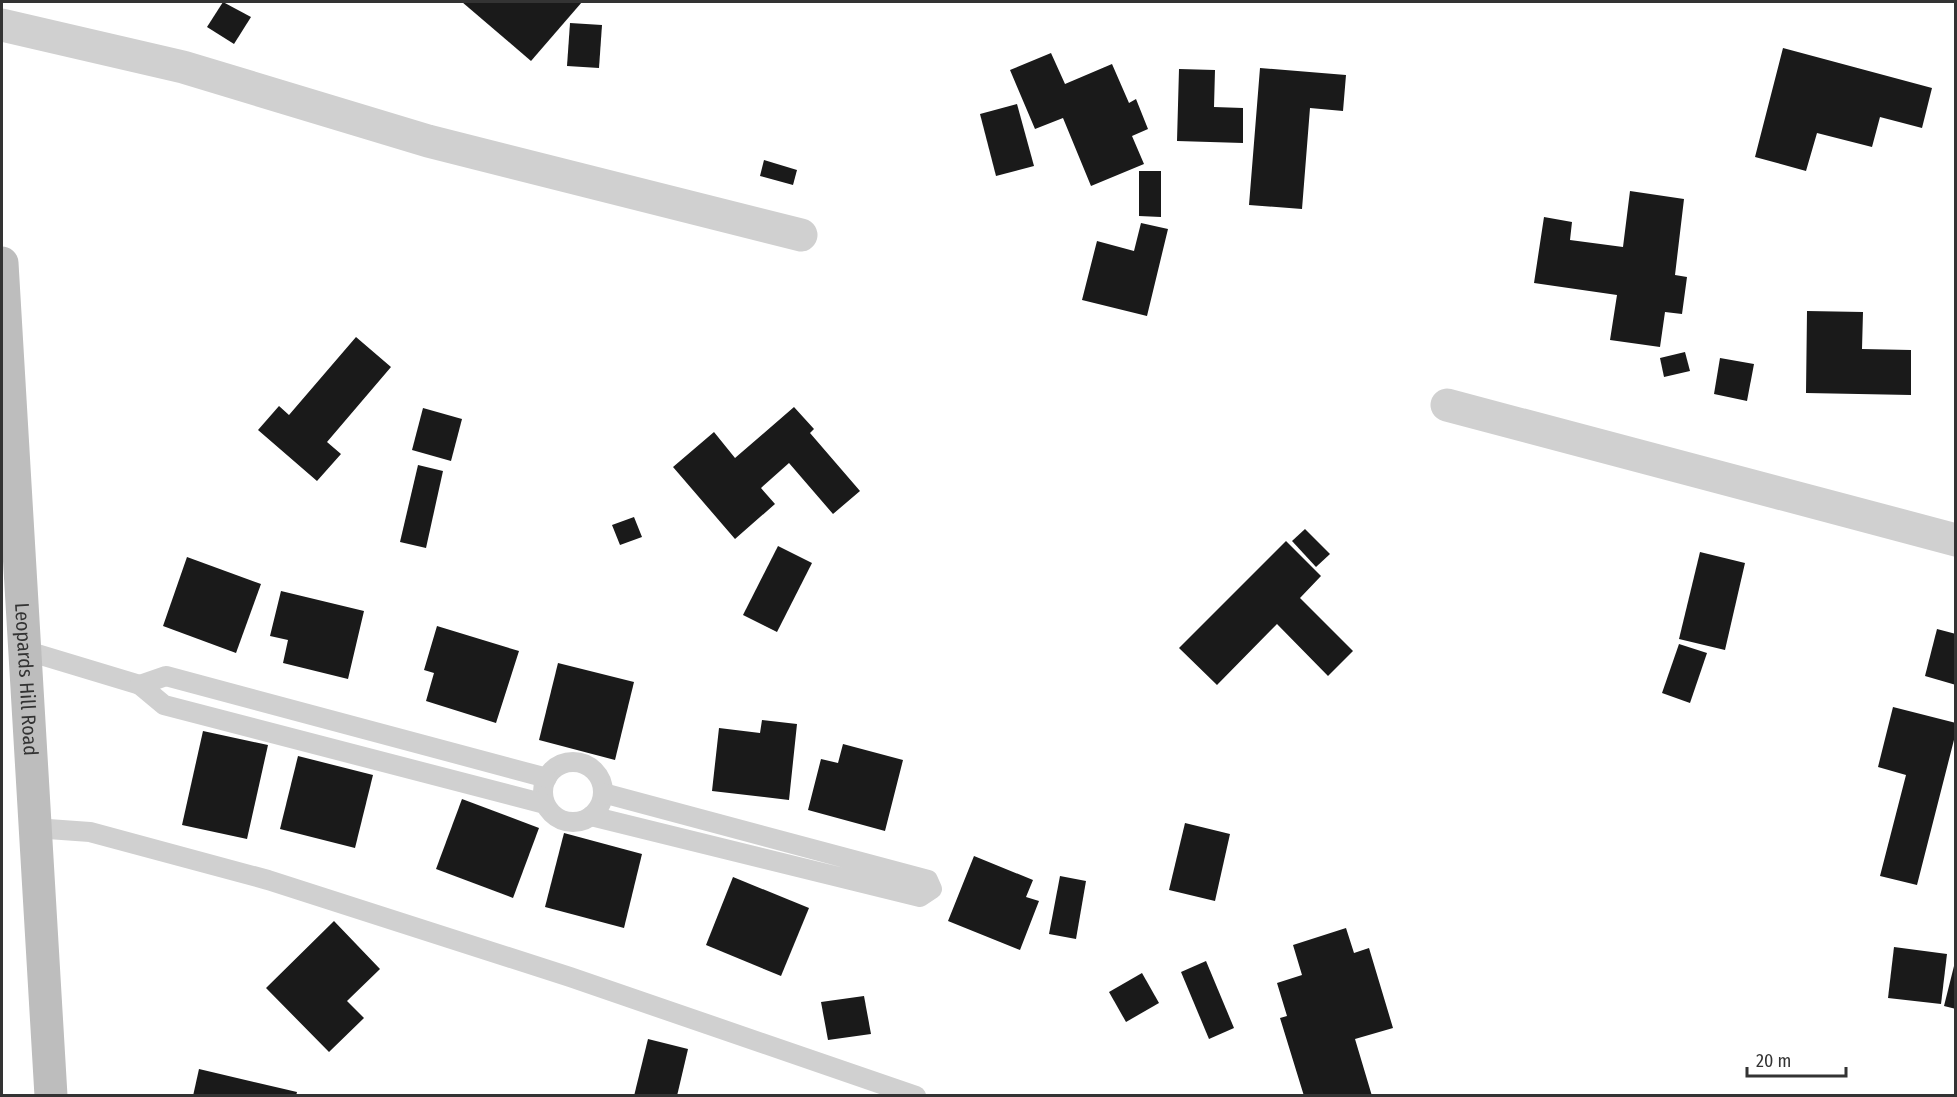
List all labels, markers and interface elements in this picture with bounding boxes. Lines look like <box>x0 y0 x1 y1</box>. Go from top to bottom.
street label: Leopards Hill Road <box>10 602 43 757</box>
scale bar <box>1747 1040 1846 1078</box>
text: 20 m <box>1756 1050 1791 1072</box>

